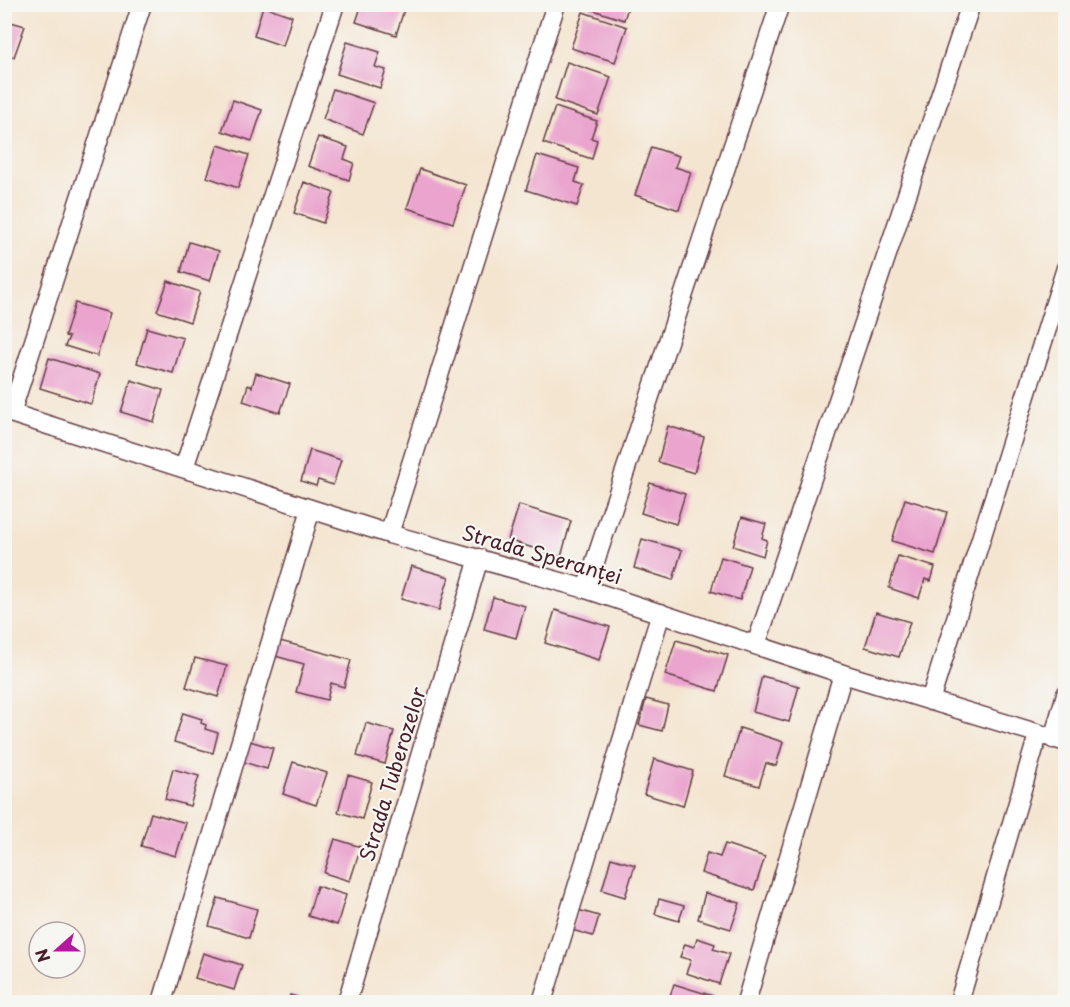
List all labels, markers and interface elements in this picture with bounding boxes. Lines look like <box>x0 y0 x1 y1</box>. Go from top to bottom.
street label: Strada Speranței <box>459 517 625 591</box>
street label: Strada Tuberozelor <box>351 682 433 865</box>
north arrow <box>27 920 87 980</box>
text: N <box>29 946 56 966</box>

